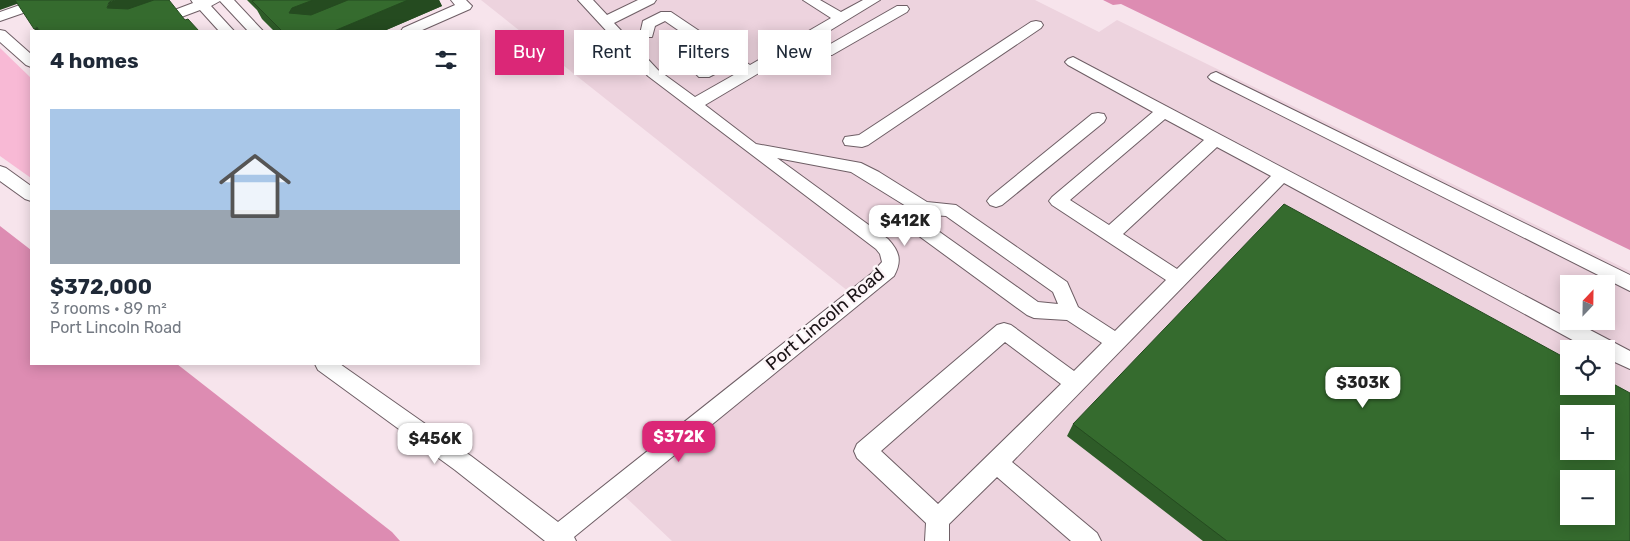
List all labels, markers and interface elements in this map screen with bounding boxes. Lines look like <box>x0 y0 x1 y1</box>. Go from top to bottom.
chip: Buy <box>495 30 564 75</box>
chip: Rent <box>574 30 649 75</box>
chip: Filters <box>659 30 748 75</box>
chip: New <box>758 30 831 75</box>
icon: filters <box>432 46 460 74</box>
text: 4 homes <box>50 48 139 73</box>
icon: home <box>210 141 300 231</box>
pin: $412K <box>870 204 940 247</box>
text: $412K <box>880 211 930 230</box>
street label: Port Lincoln Road <box>761 263 889 375</box>
text: $372,000 <box>50 274 152 299</box>
north arrow <box>1560 275 1615 330</box>
map controls <box>1560 275 1615 525</box>
text: 3 rooms · 89 m² <box>50 299 167 318</box>
text: Port Lincoln Road <box>50 318 182 337</box>
button: locate <box>1560 340 1615 395</box>
pin: $303K <box>1328 366 1398 409</box>
text: $303K <box>1336 373 1390 392</box>
button: + <box>1560 405 1615 460</box>
pin: $372K <box>644 420 714 463</box>
pin: $456K <box>400 422 470 465</box>
text: $372K <box>653 427 705 446</box>
text: $456K <box>409 429 461 448</box>
button: − <box>1560 470 1615 525</box>

